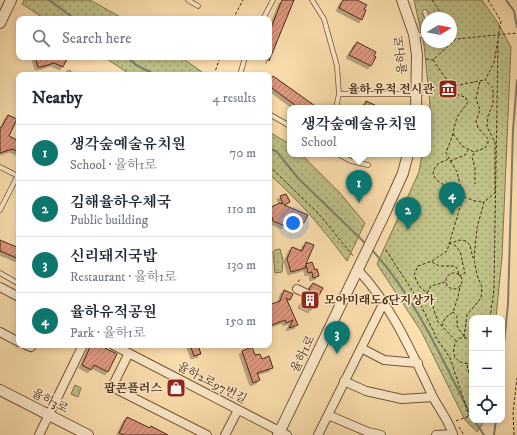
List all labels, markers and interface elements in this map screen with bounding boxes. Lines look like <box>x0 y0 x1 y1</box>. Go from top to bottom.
north arrow <box>421 12 457 48</box>
search box <box>16 16 272 60</box>
icon: search <box>30 27 52 49</box>
text: Search here <box>62 29 131 48</box>
street label: 율하1로 <box>391 34 411 75</box>
museum icon: 율하 유적 전시관 <box>437 78 459 100</box>
place label: 율하 유적 전시관 <box>348 82 434 97</box>
text: Nearby <box>32 87 82 109</box>
text: 4 results <box>213 90 256 106</box>
popup <box>287 105 431 157</box>
text: 생각숲예술유치원 <box>301 115 417 134</box>
text: School <box>301 134 337 150</box>
text: 생각숲예술유치원 <box>70 135 186 154</box>
text: 1 <box>43 145 47 161</box>
text: 70 m <box>230 145 256 161</box>
text: School · 율하1로 <box>70 157 157 173</box>
pin: 1 <box>346 170 372 203</box>
pin: 4 <box>439 182 465 215</box>
text: 김해율하우체국 <box>70 193 171 212</box>
pin: 2 <box>395 197 421 230</box>
text: 2 <box>42 201 48 217</box>
text: 110 m <box>227 201 256 217</box>
text: Public building <box>70 212 148 228</box>
your location <box>283 213 303 233</box>
text: 신리돼지국밥 <box>70 247 157 266</box>
text: 3 <box>43 257 47 273</box>
text: 130 m <box>227 257 256 273</box>
text: Restaurant · 율하1로 <box>70 269 177 285</box>
building icon: 모아미래도6단지상가 <box>299 289 321 311</box>
place label: 모아미래도6단지상가 <box>324 293 435 308</box>
text: 율하유적공원 <box>70 303 157 322</box>
text: 4 <box>41 313 49 329</box>
text: 150 m <box>225 313 256 329</box>
map controls <box>469 315 505 423</box>
button: + <box>469 315 505 351</box>
pin: 3 <box>324 321 350 354</box>
text: Park · 율하1로 <box>70 325 145 341</box>
street label: 율하1로 <box>288 333 319 375</box>
button: − <box>469 351 505 387</box>
street label: 율하2로97번길 <box>175 359 249 407</box>
shop icon: 팝콘플러스 <box>165 377 187 399</box>
place label: 팝콘플러스 <box>104 381 162 396</box>
street label: 율하3로 <box>29 385 71 417</box>
button: locate <box>469 387 505 423</box>

